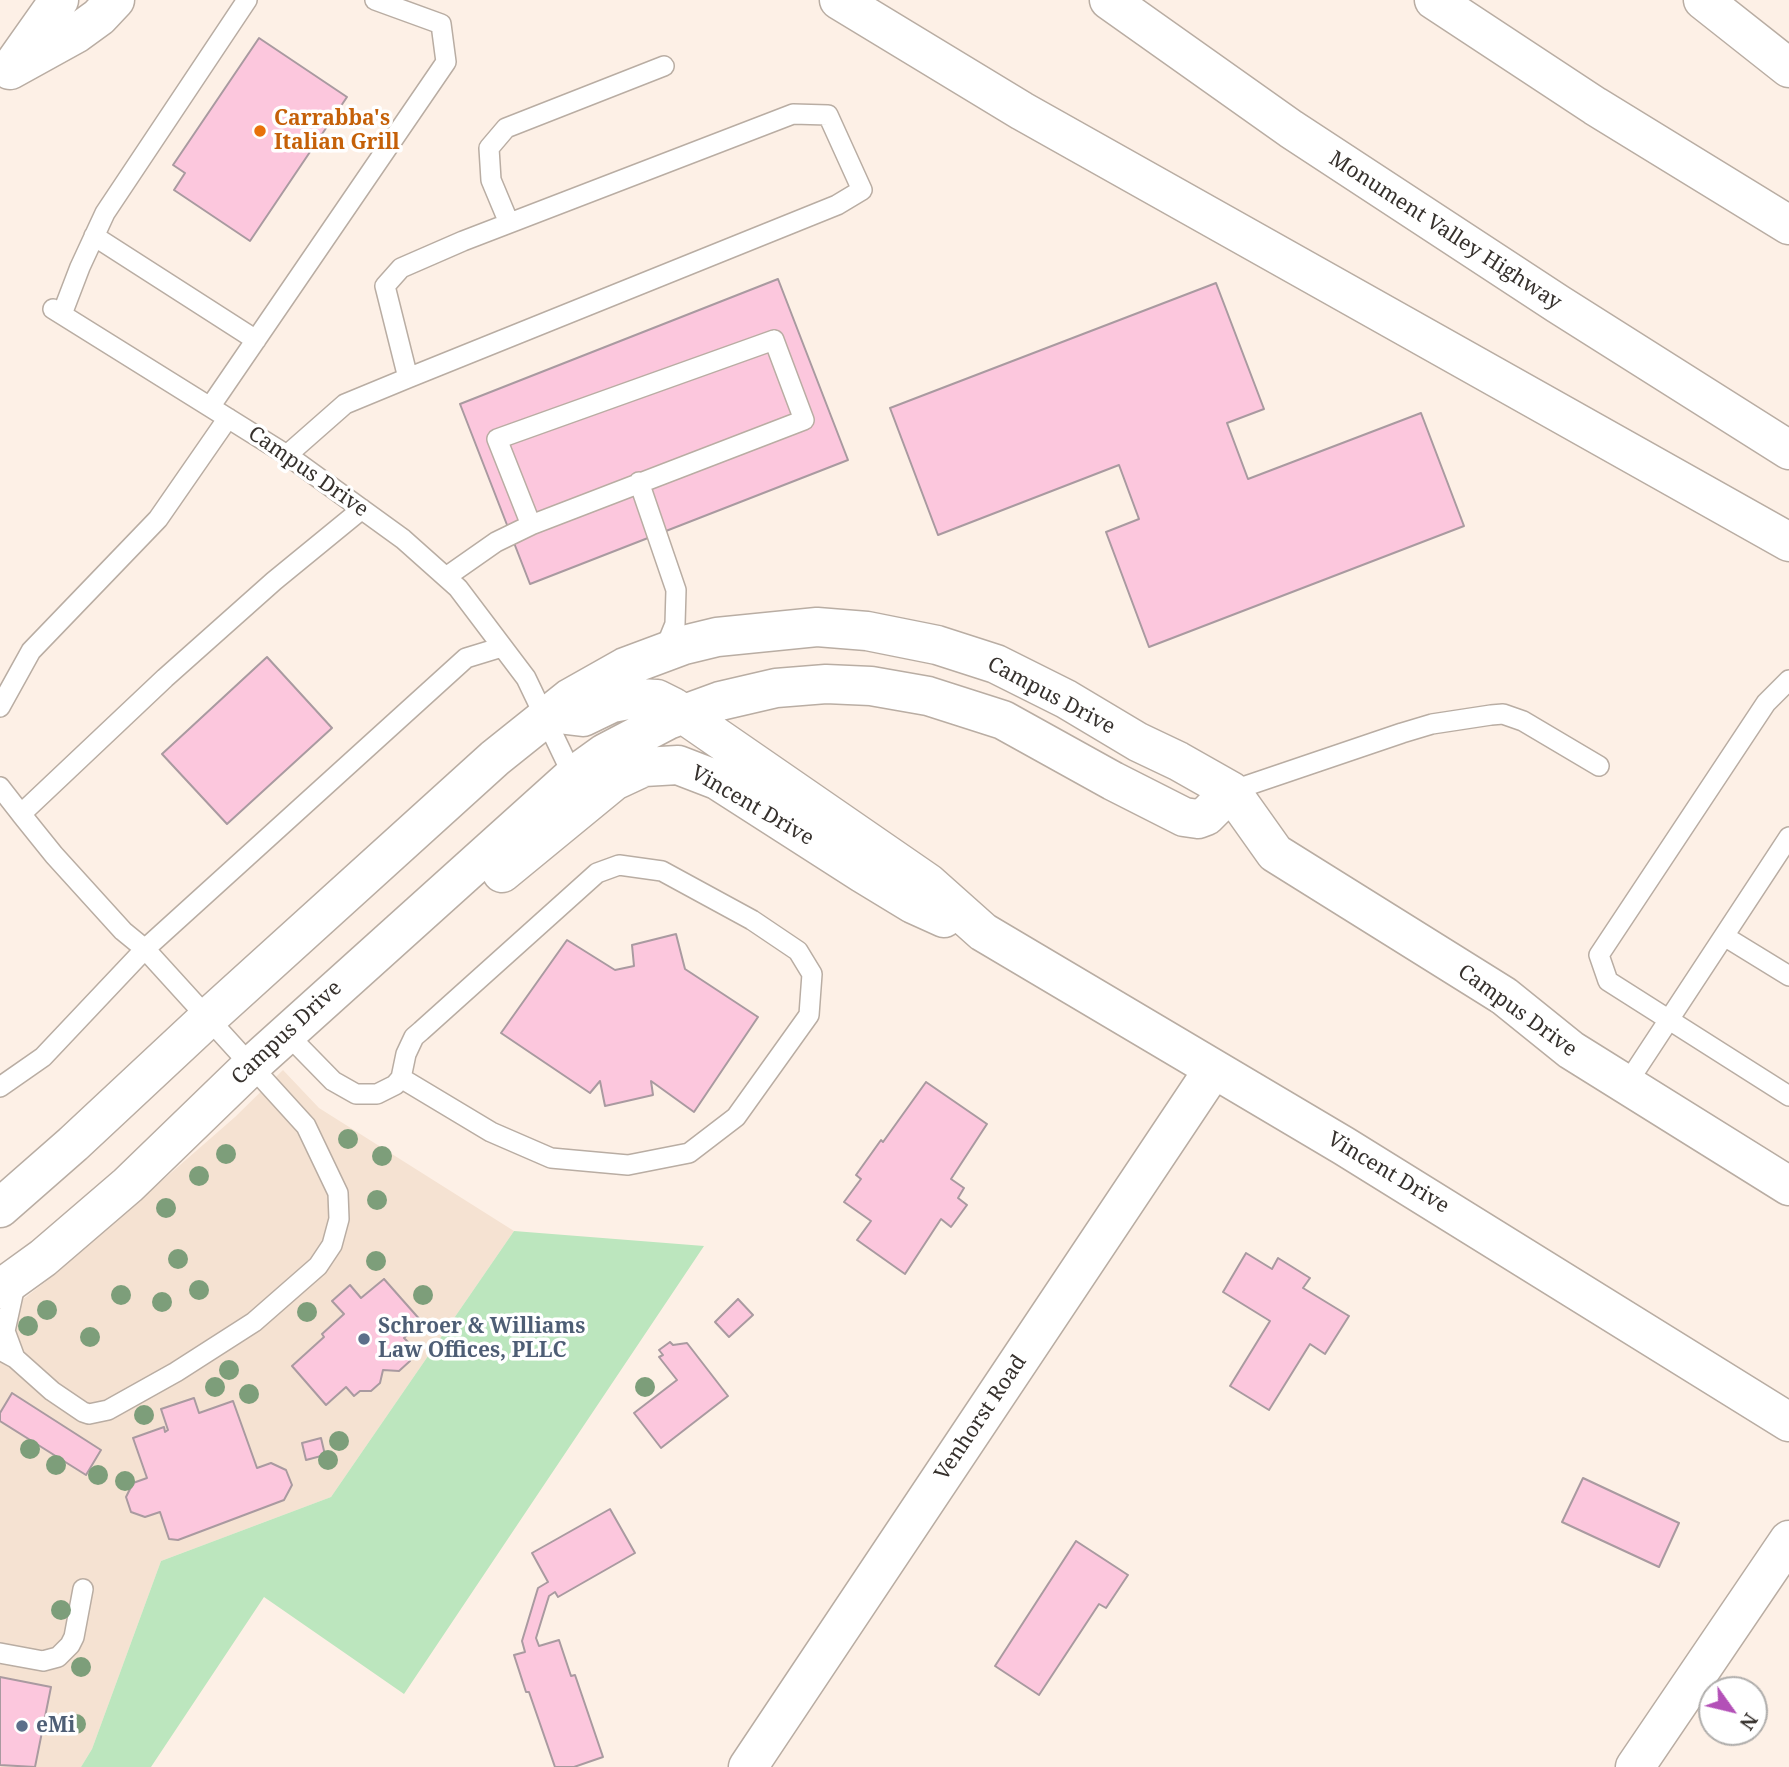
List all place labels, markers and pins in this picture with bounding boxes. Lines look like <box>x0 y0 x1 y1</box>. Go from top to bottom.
place label: Carrabba's Italian Grill <box>274 106 400 156</box>
marker: Carrabba's Italian Grill <box>252 123 268 139</box>
place label: Schroer & Williams Law Offices, PLLC <box>378 1314 585 1364</box>
marker: Schroer & Williams Law Offices, PLLC <box>356 1331 372 1347</box>
place label: eMi <box>36 1713 75 1739</box>
marker: eMi <box>14 1718 30 1734</box>

